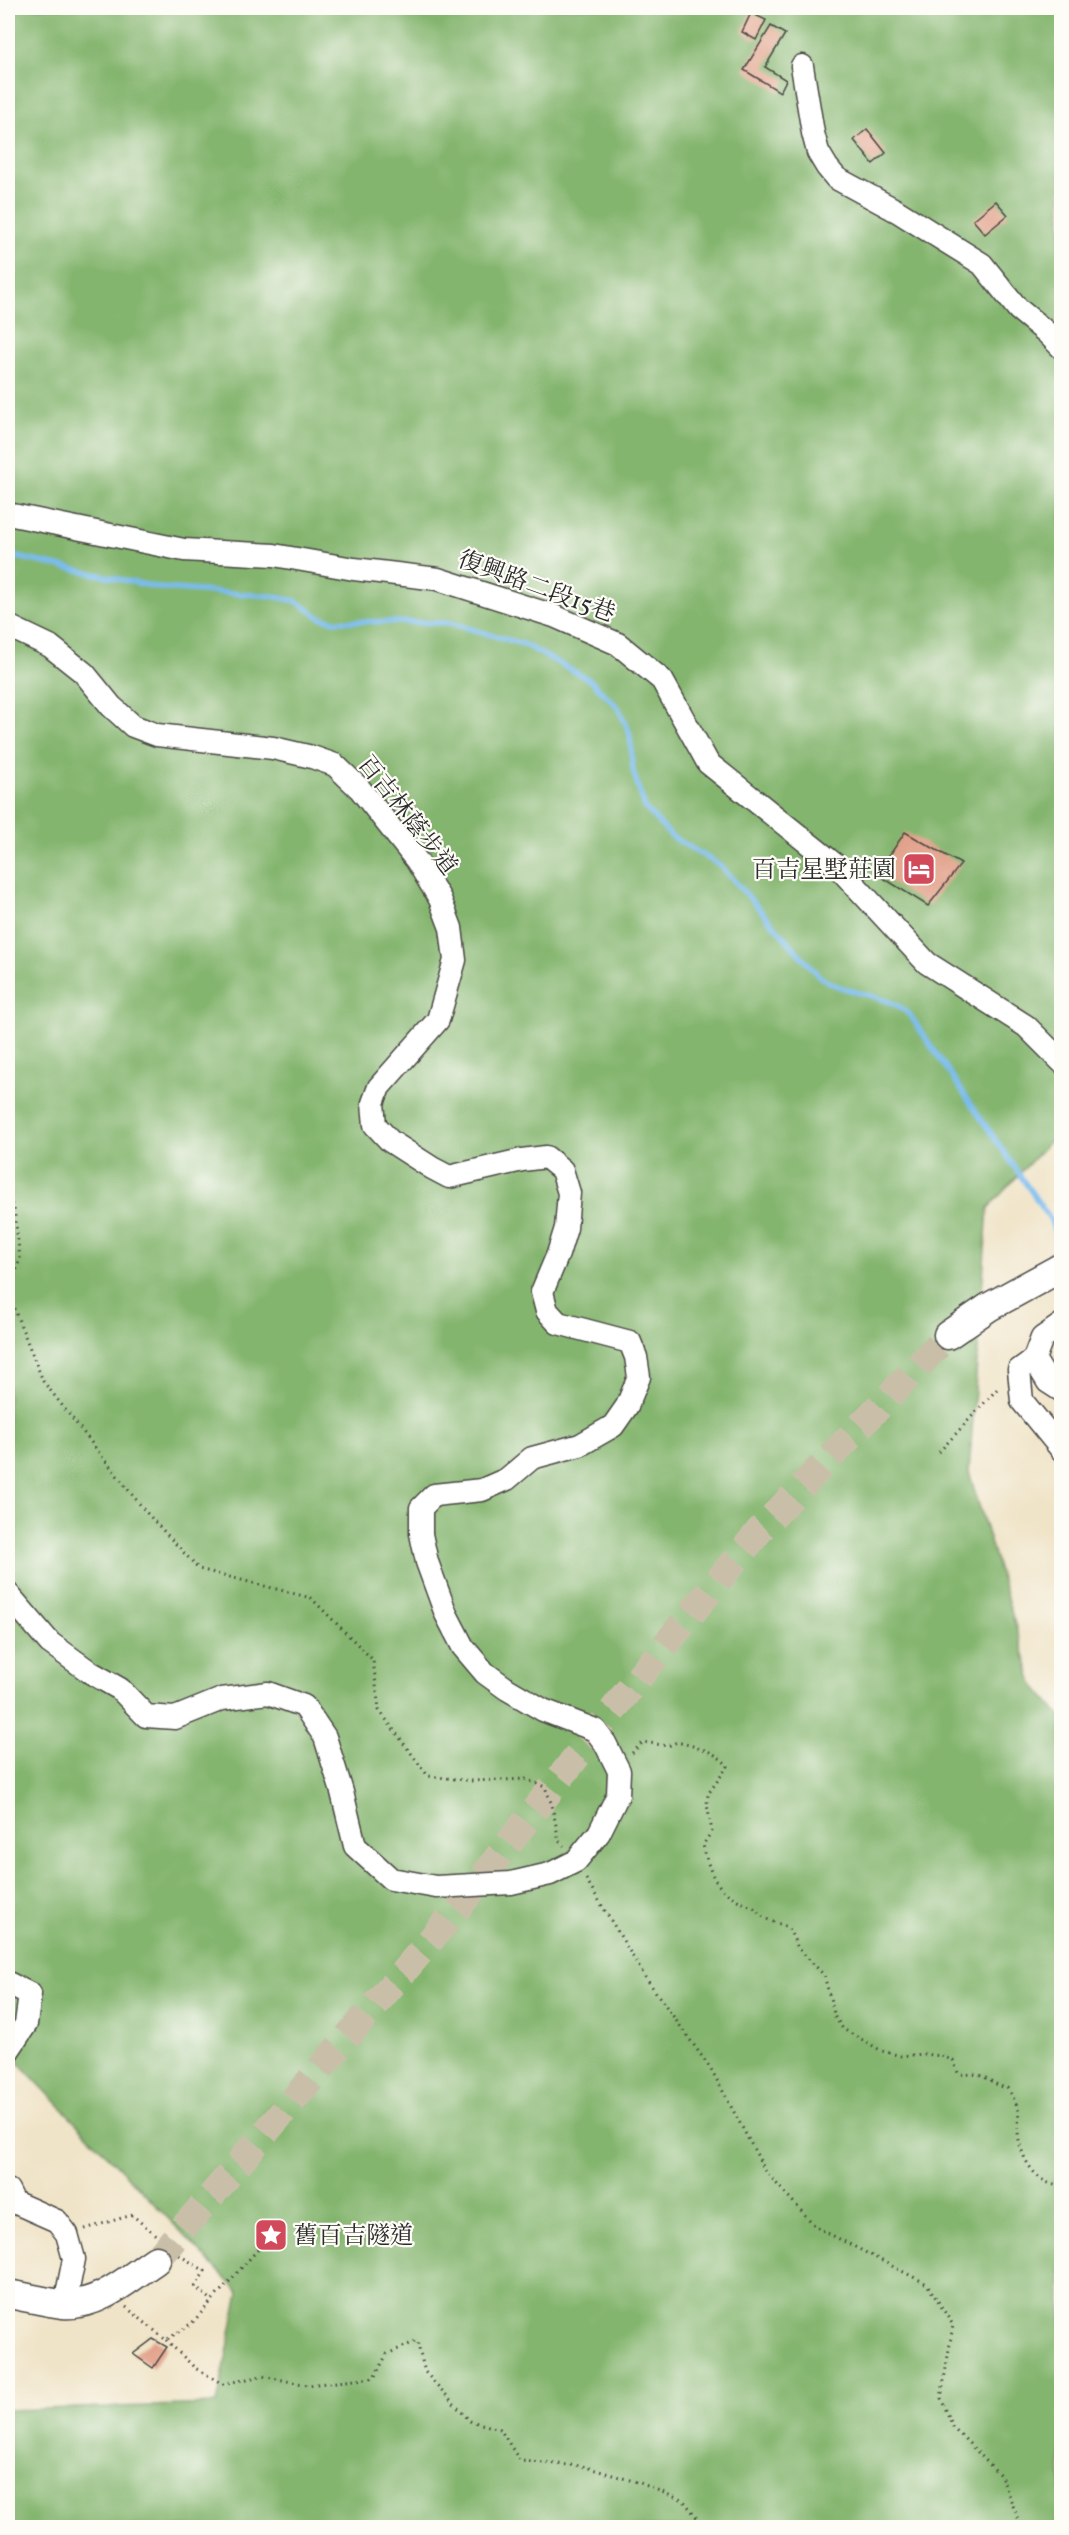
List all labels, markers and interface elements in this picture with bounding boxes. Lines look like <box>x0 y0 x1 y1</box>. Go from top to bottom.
street label: 復興路二段15巷 <box>453 544 620 632</box>
street label: 百吉林蔭步道 <box>349 749 464 883</box>
hotel icon: 百吉星墅莊園 <box>901 851 937 887</box>
place label: 百吉星墅莊園 <box>752 854 896 888</box>
place icon: 舊百吉隧道 <box>253 2217 289 2253</box>
place label: 舊百吉隧道 <box>294 2220 414 2254</box>

